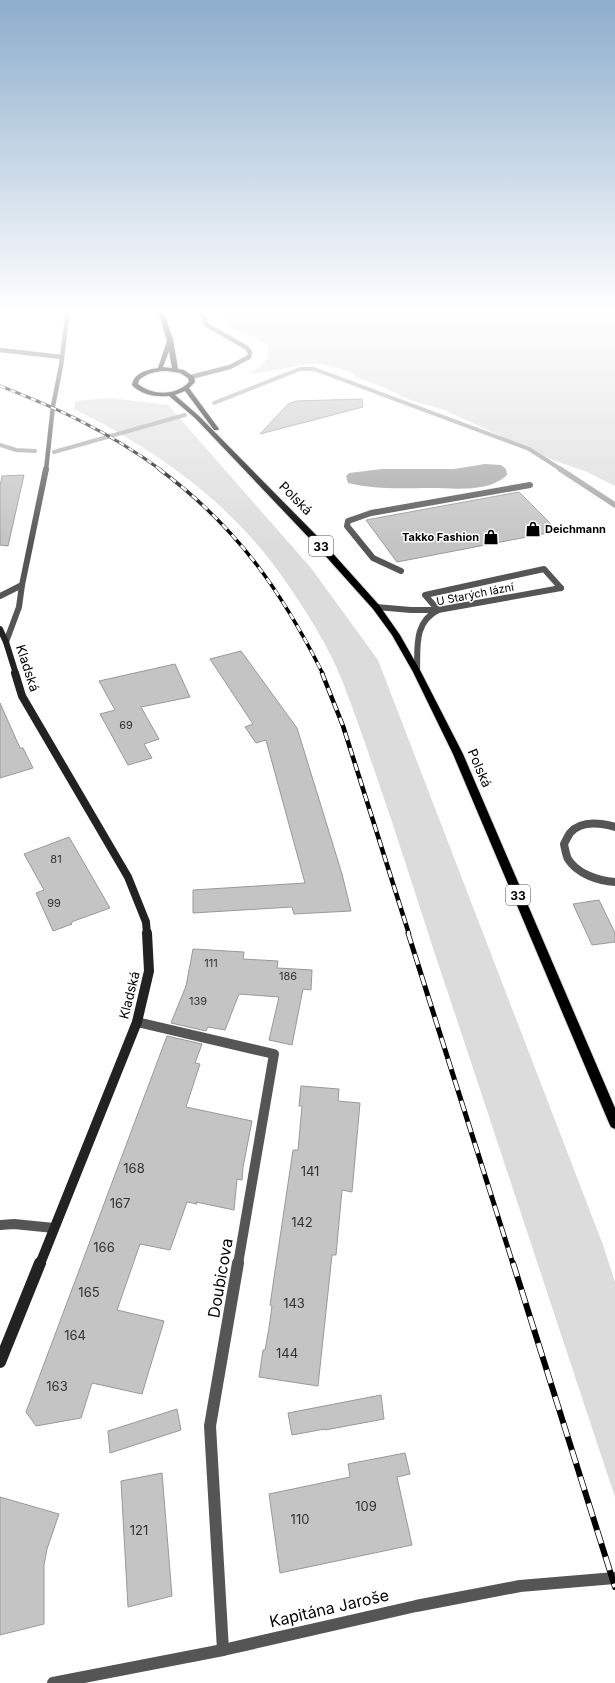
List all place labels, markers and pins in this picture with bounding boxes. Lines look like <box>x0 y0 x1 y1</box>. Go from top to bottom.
shop icon: Deichmann <box>524 520 542 538</box>
place label: Deichmann <box>545 522 606 536</box>
shop icon: Takko Fashion <box>482 528 500 546</box>
place label: Takko Fashion <box>402 530 479 544</box>

